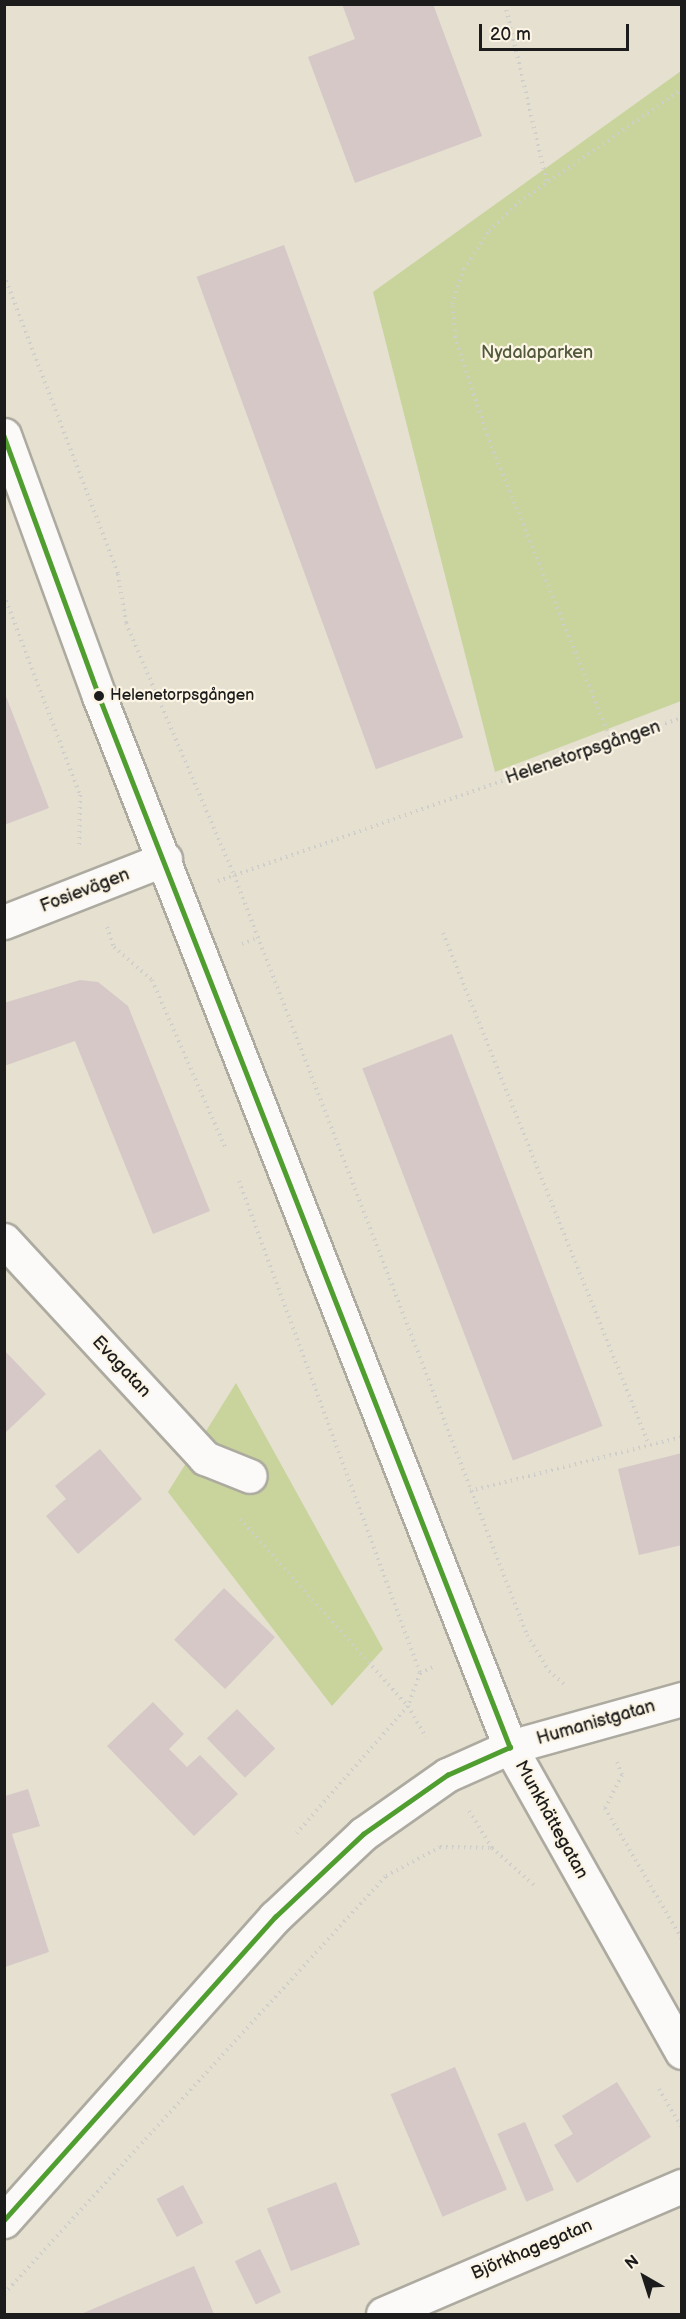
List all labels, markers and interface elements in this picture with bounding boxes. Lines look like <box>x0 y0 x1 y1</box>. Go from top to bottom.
scale bar <box>482 12 632 50</box>
text: 20 m <box>490 24 531 45</box>
park label: Nydalaparken <box>481 342 593 364</box>
place label: Helenetorpsgången <box>110 686 254 706</box>
marker: Helenetorpsgången <box>93 690 105 702</box>
street label: Helenetorpsgången <box>503 716 663 790</box>
street label: Fosievägen <box>37 864 133 918</box>
street label: Evagatan <box>87 1332 155 1402</box>
street label: Humanistgatan <box>534 1696 658 1750</box>
street label: Munkhättegatan <box>510 1757 592 1883</box>
street label: Björkhagegatan <box>468 2215 596 2285</box>
north arrow <box>614 2247 674 2307</box>
text: N <box>622 2251 643 2274</box>

